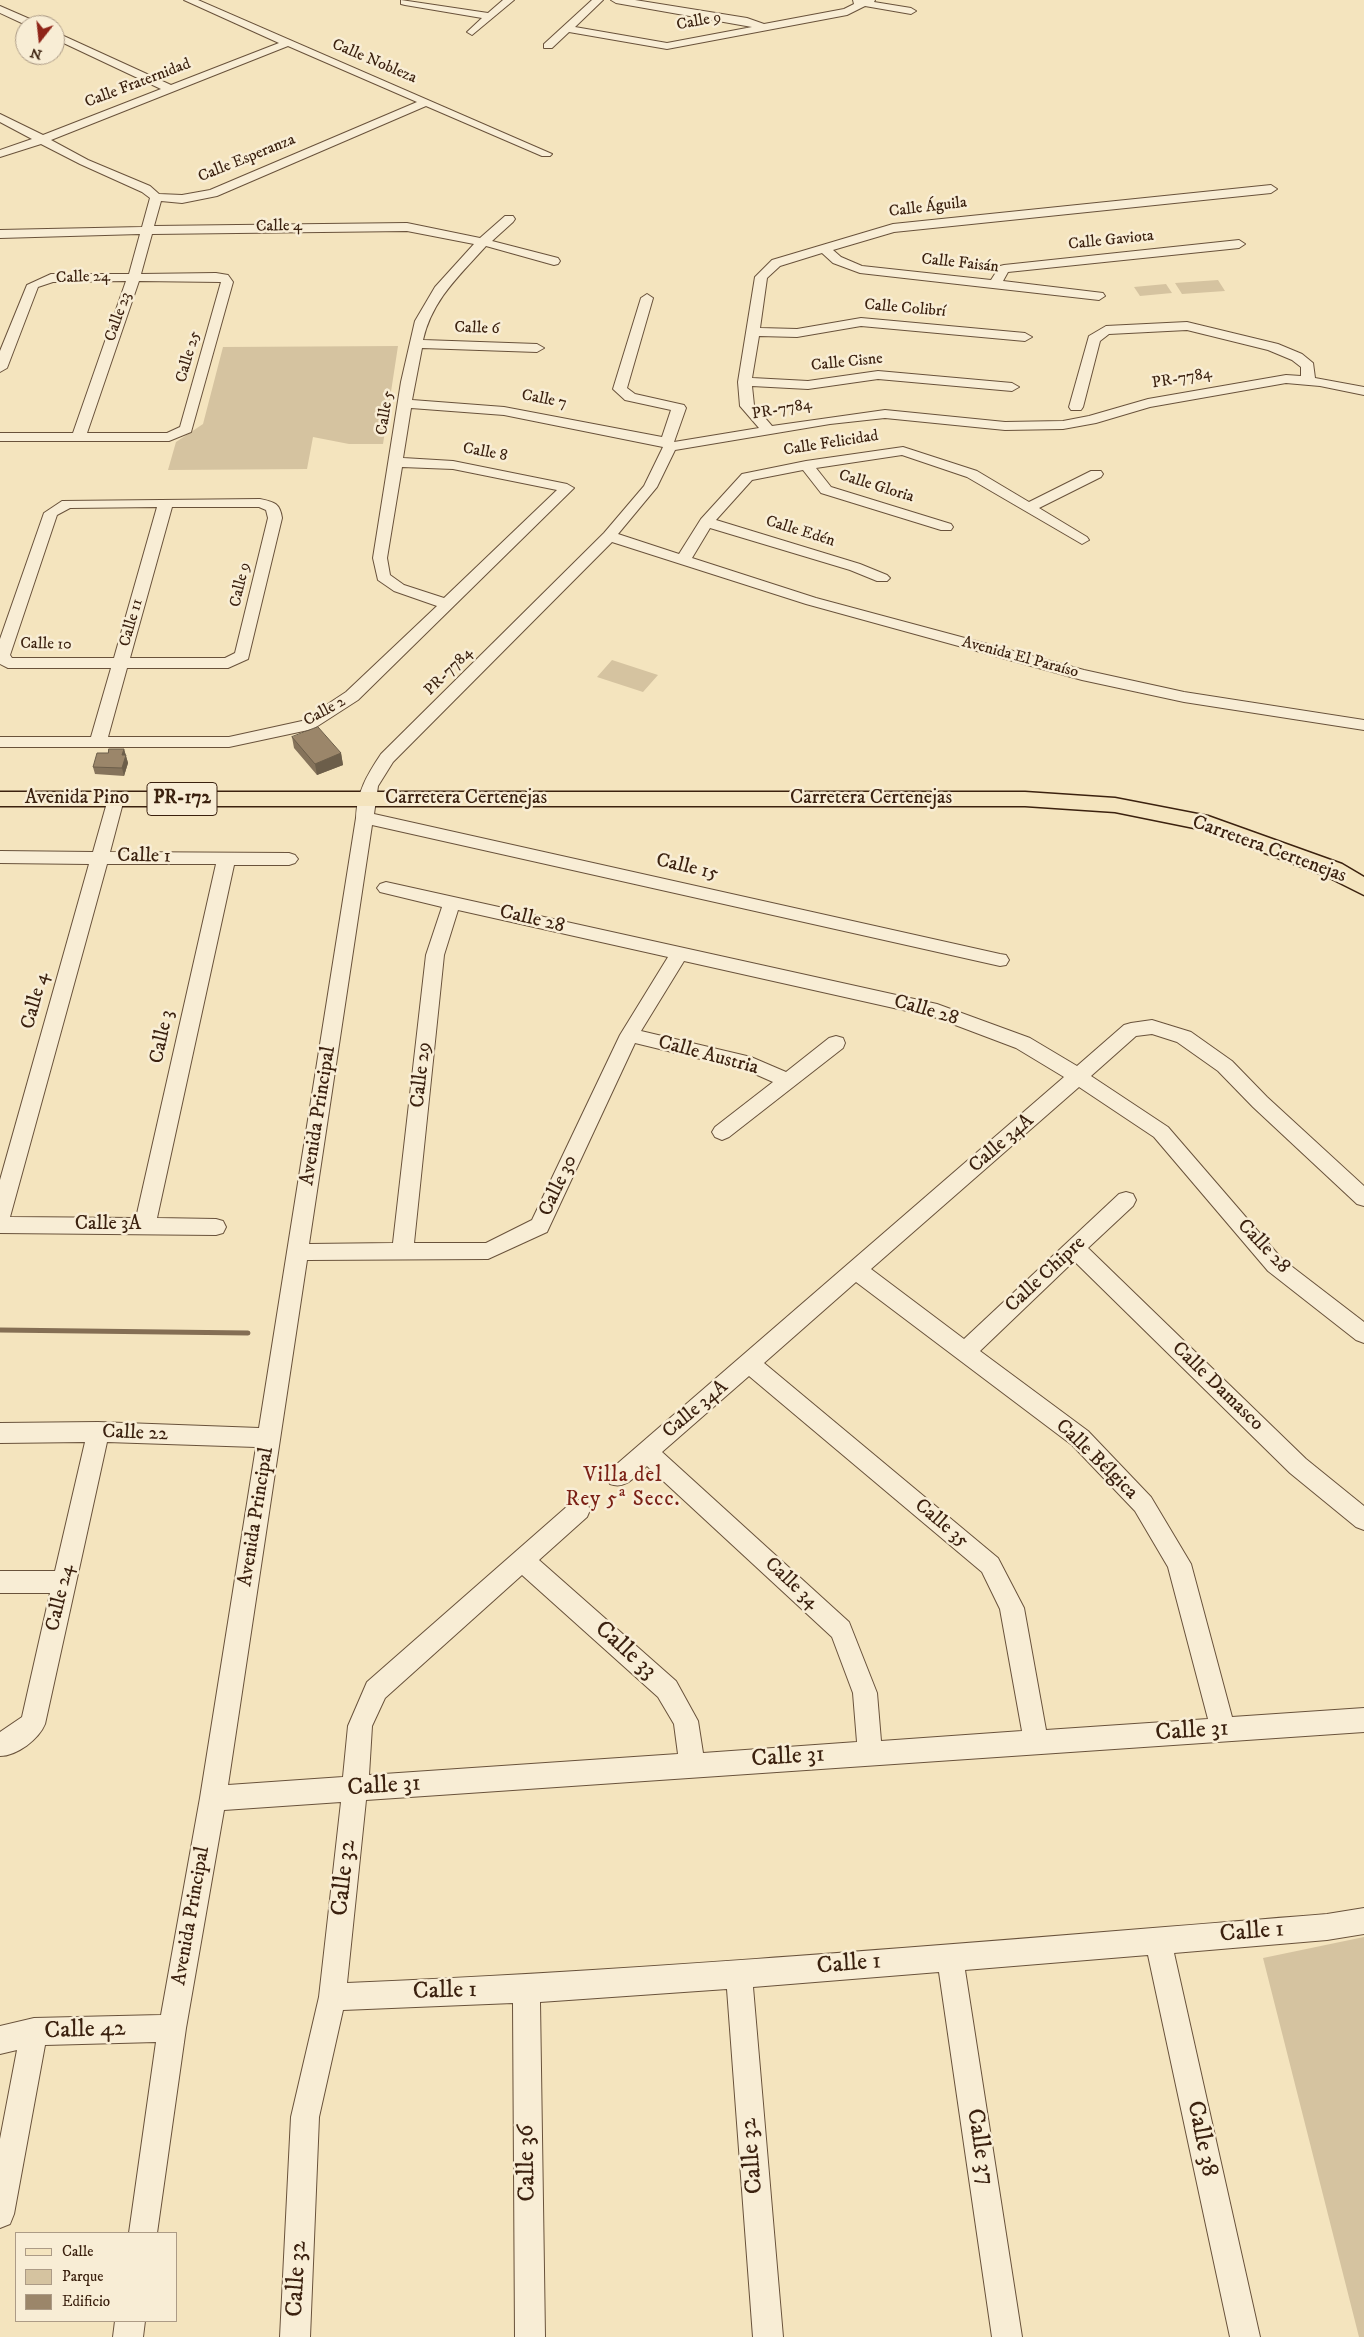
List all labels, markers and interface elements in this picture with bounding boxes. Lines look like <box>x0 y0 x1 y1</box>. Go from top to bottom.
street label: Calle 9 <box>675 8 723 36</box>
north arrow <box>15 15 65 65</box>
street label: Calle Nobleza <box>329 36 419 88</box>
text: N <box>28 43 44 64</box>
street label: Calle Fraternidad <box>82 55 194 113</box>
street label: Calle Esperanza <box>196 131 298 187</box>
street label: Calle Águila <box>888 194 968 222</box>
street label: Calle 4 <box>256 217 302 237</box>
street label: Calle Gaviota <box>1067 227 1155 255</box>
street label: Calle Faisán <box>920 250 1000 278</box>
street label: Calle 24 <box>56 267 110 289</box>
street label: Calle 23 <box>102 290 136 344</box>
street label: Calle Colibrí <box>863 296 947 322</box>
street label: Calle 6 <box>454 319 500 339</box>
street label: Calle 25 <box>172 329 206 385</box>
street label: Calle Cisne <box>810 350 884 376</box>
street label: PR-7784 <box>1151 364 1213 394</box>
street label: Calle 7 <box>520 386 568 414</box>
street label: Calle 5 <box>373 389 399 437</box>
street label: PR-7784 <box>751 395 813 425</box>
street label: Calle Felicidad <box>782 427 880 461</box>
street label: Calle 8 <box>461 440 509 466</box>
street label: Calle Gloria <box>836 466 916 508</box>
street label: Calle Edén <box>763 512 837 552</box>
street label: Calle 9 <box>227 561 255 609</box>
street label: Calle 11 <box>116 597 148 649</box>
street label: Avenida El Paraíso <box>960 633 1080 683</box>
street label: Calle 10 <box>20 635 72 655</box>
street label: PR-7784 <box>421 644 477 700</box>
street label: Calle 2 <box>301 693 349 731</box>
road number: PR-172 <box>147 782 217 816</box>
street label: Avenida Pino <box>25 787 129 811</box>
street label: Carretera Certenejas <box>385 787 547 811</box>
street label: Carretera Certenejas <box>790 787 952 811</box>
street label: Carretera Certenejas <box>1189 811 1349 889</box>
street label: Calle 1 <box>117 845 171 869</box>
street label: Calle 15 <box>653 849 721 887</box>
street label: Calle 28 <box>497 901 567 939</box>
street label: Calle 4 <box>17 970 55 1032</box>
street label: Calle 28 <box>891 990 961 1032</box>
street label: Calle 3 <box>146 1008 180 1066</box>
street label: Calle Austria <box>655 1031 761 1081</box>
street label: Calle 29 <box>407 1041 437 1109</box>
street label: Avenida Principal <box>296 1045 342 1187</box>
street label: Calle 34A <box>965 1109 1039 1179</box>
street label: Calle 30 <box>534 1152 584 1220</box>
street label: Calle 3A <box>75 1213 141 1237</box>
street label: Calle 28 <box>1231 1215 1295 1279</box>
street label: Calle Chipre <box>1001 1232 1091 1318</box>
street label: Calle Damasco <box>1166 1337 1268 1437</box>
street label: Calle 34A <box>658 1376 734 1444</box>
street label: Calle Bélgica <box>1050 1415 1142 1505</box>
street label: Calle 22 <box>102 1421 168 1447</box>
street label: Avenida Principal <box>234 1446 280 1588</box>
district label: Villa del Rey 5ª Secc. <box>572 1464 674 1514</box>
street label: Calle 35 <box>909 1494 973 1554</box>
street label: Calle 34 <box>759 1553 823 1615</box>
street label: Calle 24 <box>42 1562 80 1634</box>
street label: Calle 33 <box>588 1616 662 1686</box>
street label: Calle 31 <box>1154 1715 1230 1749</box>
street label: Calle 31 <box>750 1741 826 1775</box>
street label: Calle 31 <box>346 1770 422 1804</box>
street label: Calle 32 <box>327 1839 363 1917</box>
street label: Avenida Principal <box>168 1845 216 1987</box>
street label: Calle 1 <box>1219 1916 1285 1950</box>
street label: Calle 1 <box>816 1948 882 1982</box>
street label: Calle 1 <box>412 1976 478 2008</box>
street label: Calle 42 <box>44 2015 126 2047</box>
street label: Calle 38 <box>1179 2099 1223 2179</box>
street label: Calle 37 <box>959 2107 999 2187</box>
street label: Calle 32 <box>735 2117 771 2195</box>
street label: Calle 36 <box>513 2124 543 2202</box>
legend <box>15 2232 178 2322</box>
street label: Calle 32 <box>282 2240 314 2318</box>
text: Calle <box>62 2242 94 2261</box>
text: Parque <box>62 2267 103 2286</box>
text: Edificio <box>62 2292 110 2311</box>

